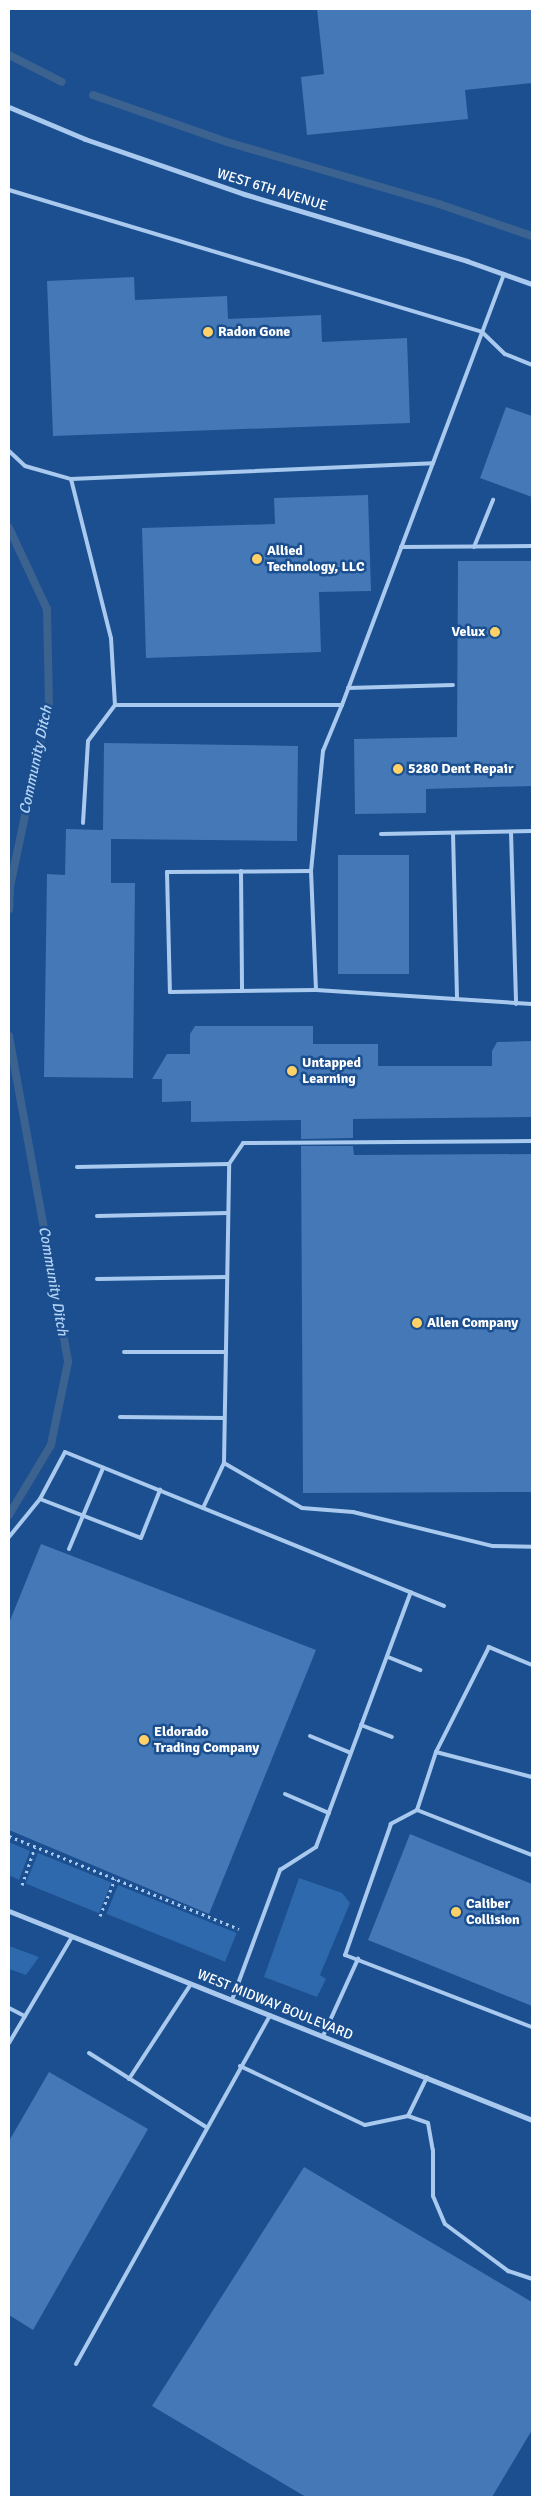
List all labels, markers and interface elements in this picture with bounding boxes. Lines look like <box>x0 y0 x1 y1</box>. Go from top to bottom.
street label: WEST 6TH AVENUE <box>215 165 329 215</box>
place label: Radon Gone <box>218 324 290 340</box>
marker: Radon Gone <box>202 326 214 338</box>
place label: Allied Technology, LLC <box>267 543 365 576</box>
marker: Allied Technology, LLC <box>251 553 263 565</box>
place label: Velux <box>452 624 485 640</box>
marker: Velux <box>489 626 501 638</box>
water label: Community Ditch <box>16 704 56 816</box>
place label: 5280 Dent Repair <box>408 761 513 777</box>
marker: 5280 Dent Repair <box>392 763 404 775</box>
place label: Untapped Learning <box>302 1055 361 1088</box>
marker: Untapped Learning <box>286 1065 298 1077</box>
water label: Community Ditch <box>35 1225 71 1337</box>
place label: Allen Company <box>427 1315 518 1331</box>
marker: Allen Company <box>411 1317 423 1329</box>
place label: Eldorado Trading Company <box>154 1724 259 1756</box>
marker: Eldorado Trading Company <box>138 1734 150 1746</box>
place label: Caliber Collision <box>466 1896 520 1928</box>
marker: Caliber Collision <box>450 1906 462 1918</box>
street label: WEST MIDWAY BOULEVARD <box>195 1966 355 2044</box>

